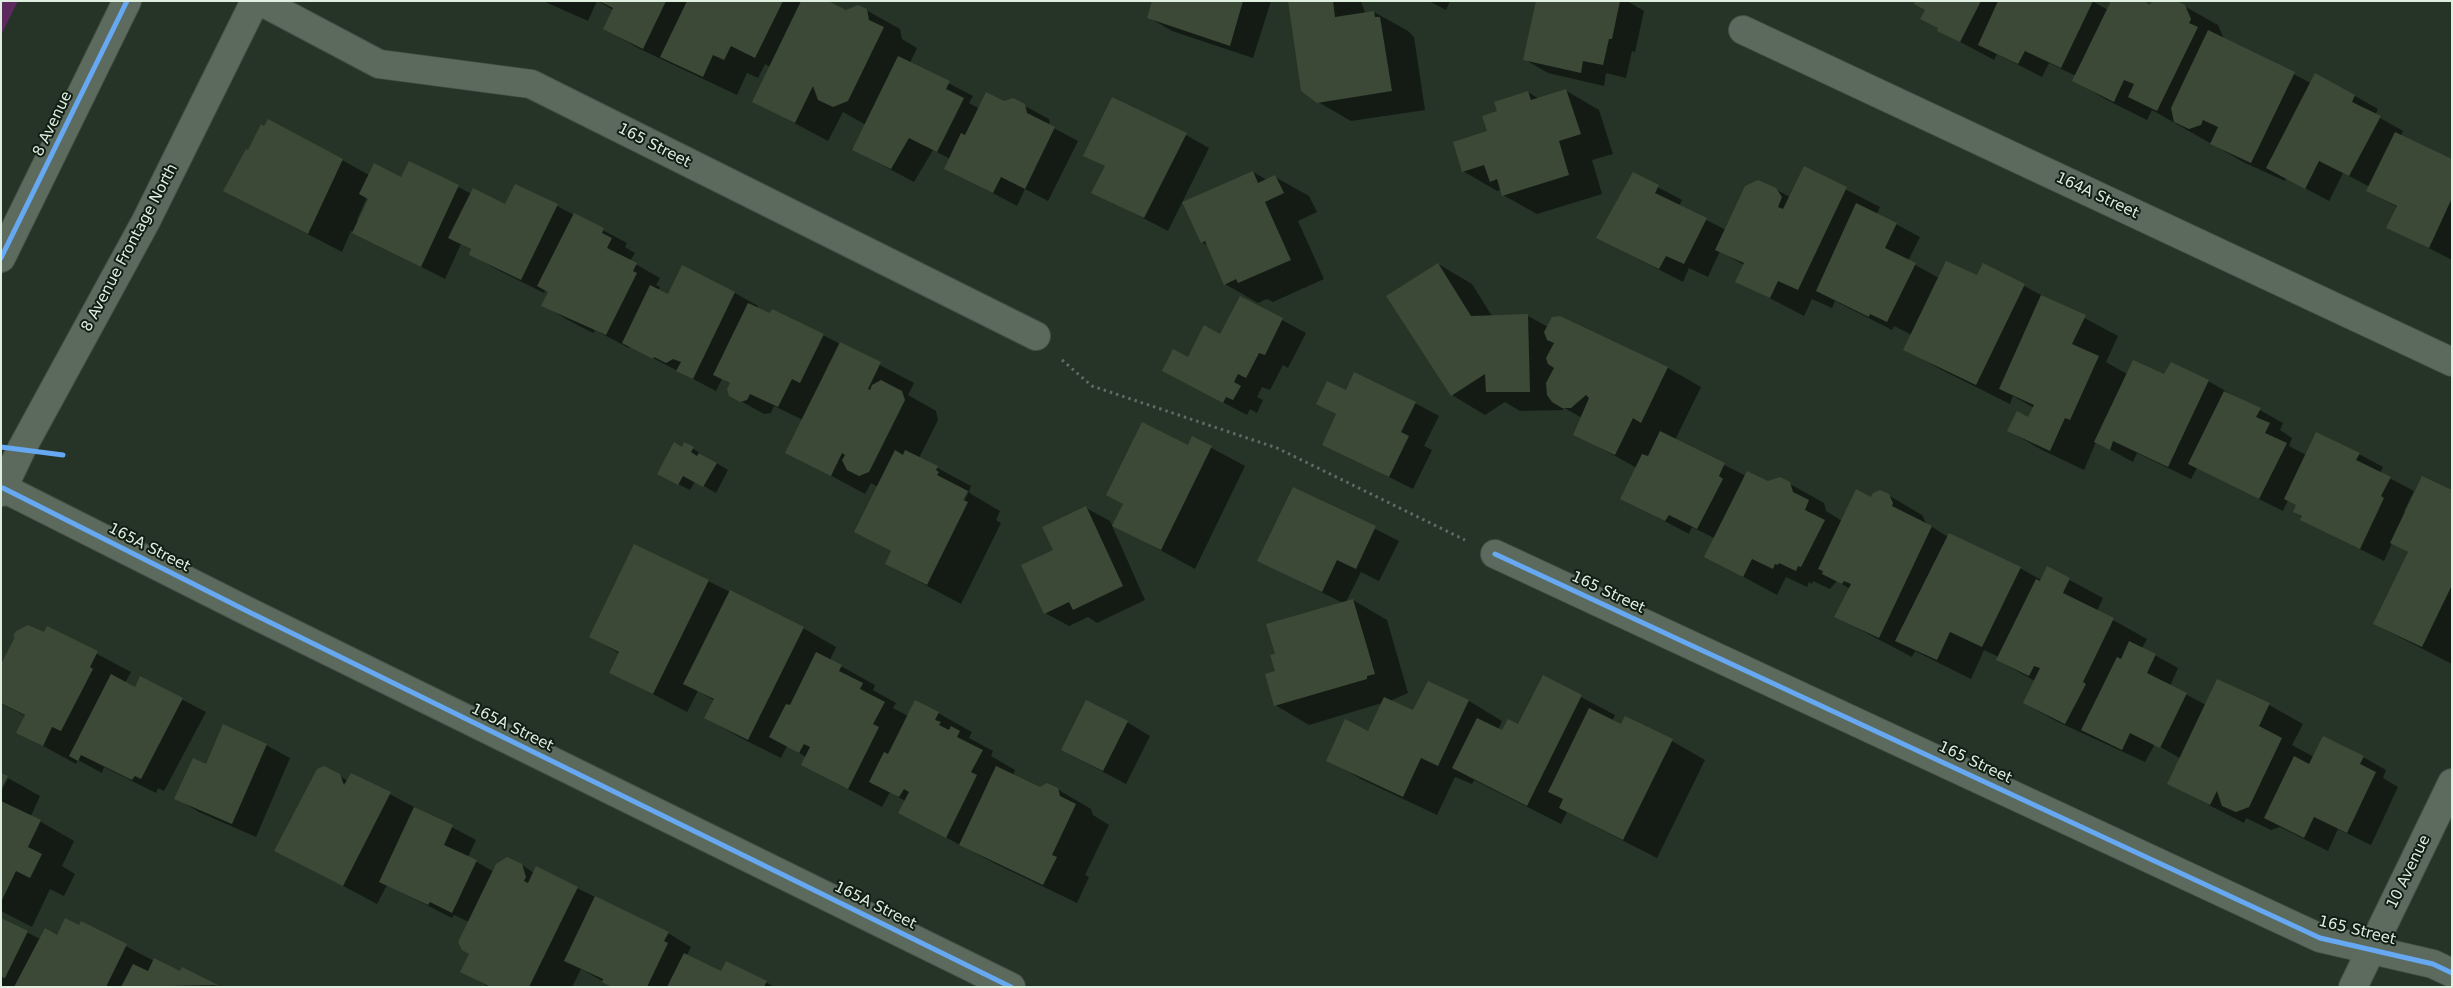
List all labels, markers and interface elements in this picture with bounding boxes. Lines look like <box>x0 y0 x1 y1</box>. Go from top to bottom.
street label: 8 Avenue <box>30 89 76 159</box>
street label: 165 Street <box>615 120 693 172</box>
street label: 8 Avenue Frontage North <box>78 161 182 335</box>
street label: 164A Street <box>2053 169 2141 223</box>
street label: 165A Street <box>105 520 193 576</box>
street label: 165 Street <box>1568 568 1648 618</box>
street label: 165A Street <box>468 700 556 756</box>
street label: 165 Street <box>1935 738 2015 788</box>
street label: 10 Avenue <box>2383 832 2435 912</box>
street label: 165A Street <box>831 878 919 934</box>
street label: 165 Street <box>2317 913 2397 949</box>

